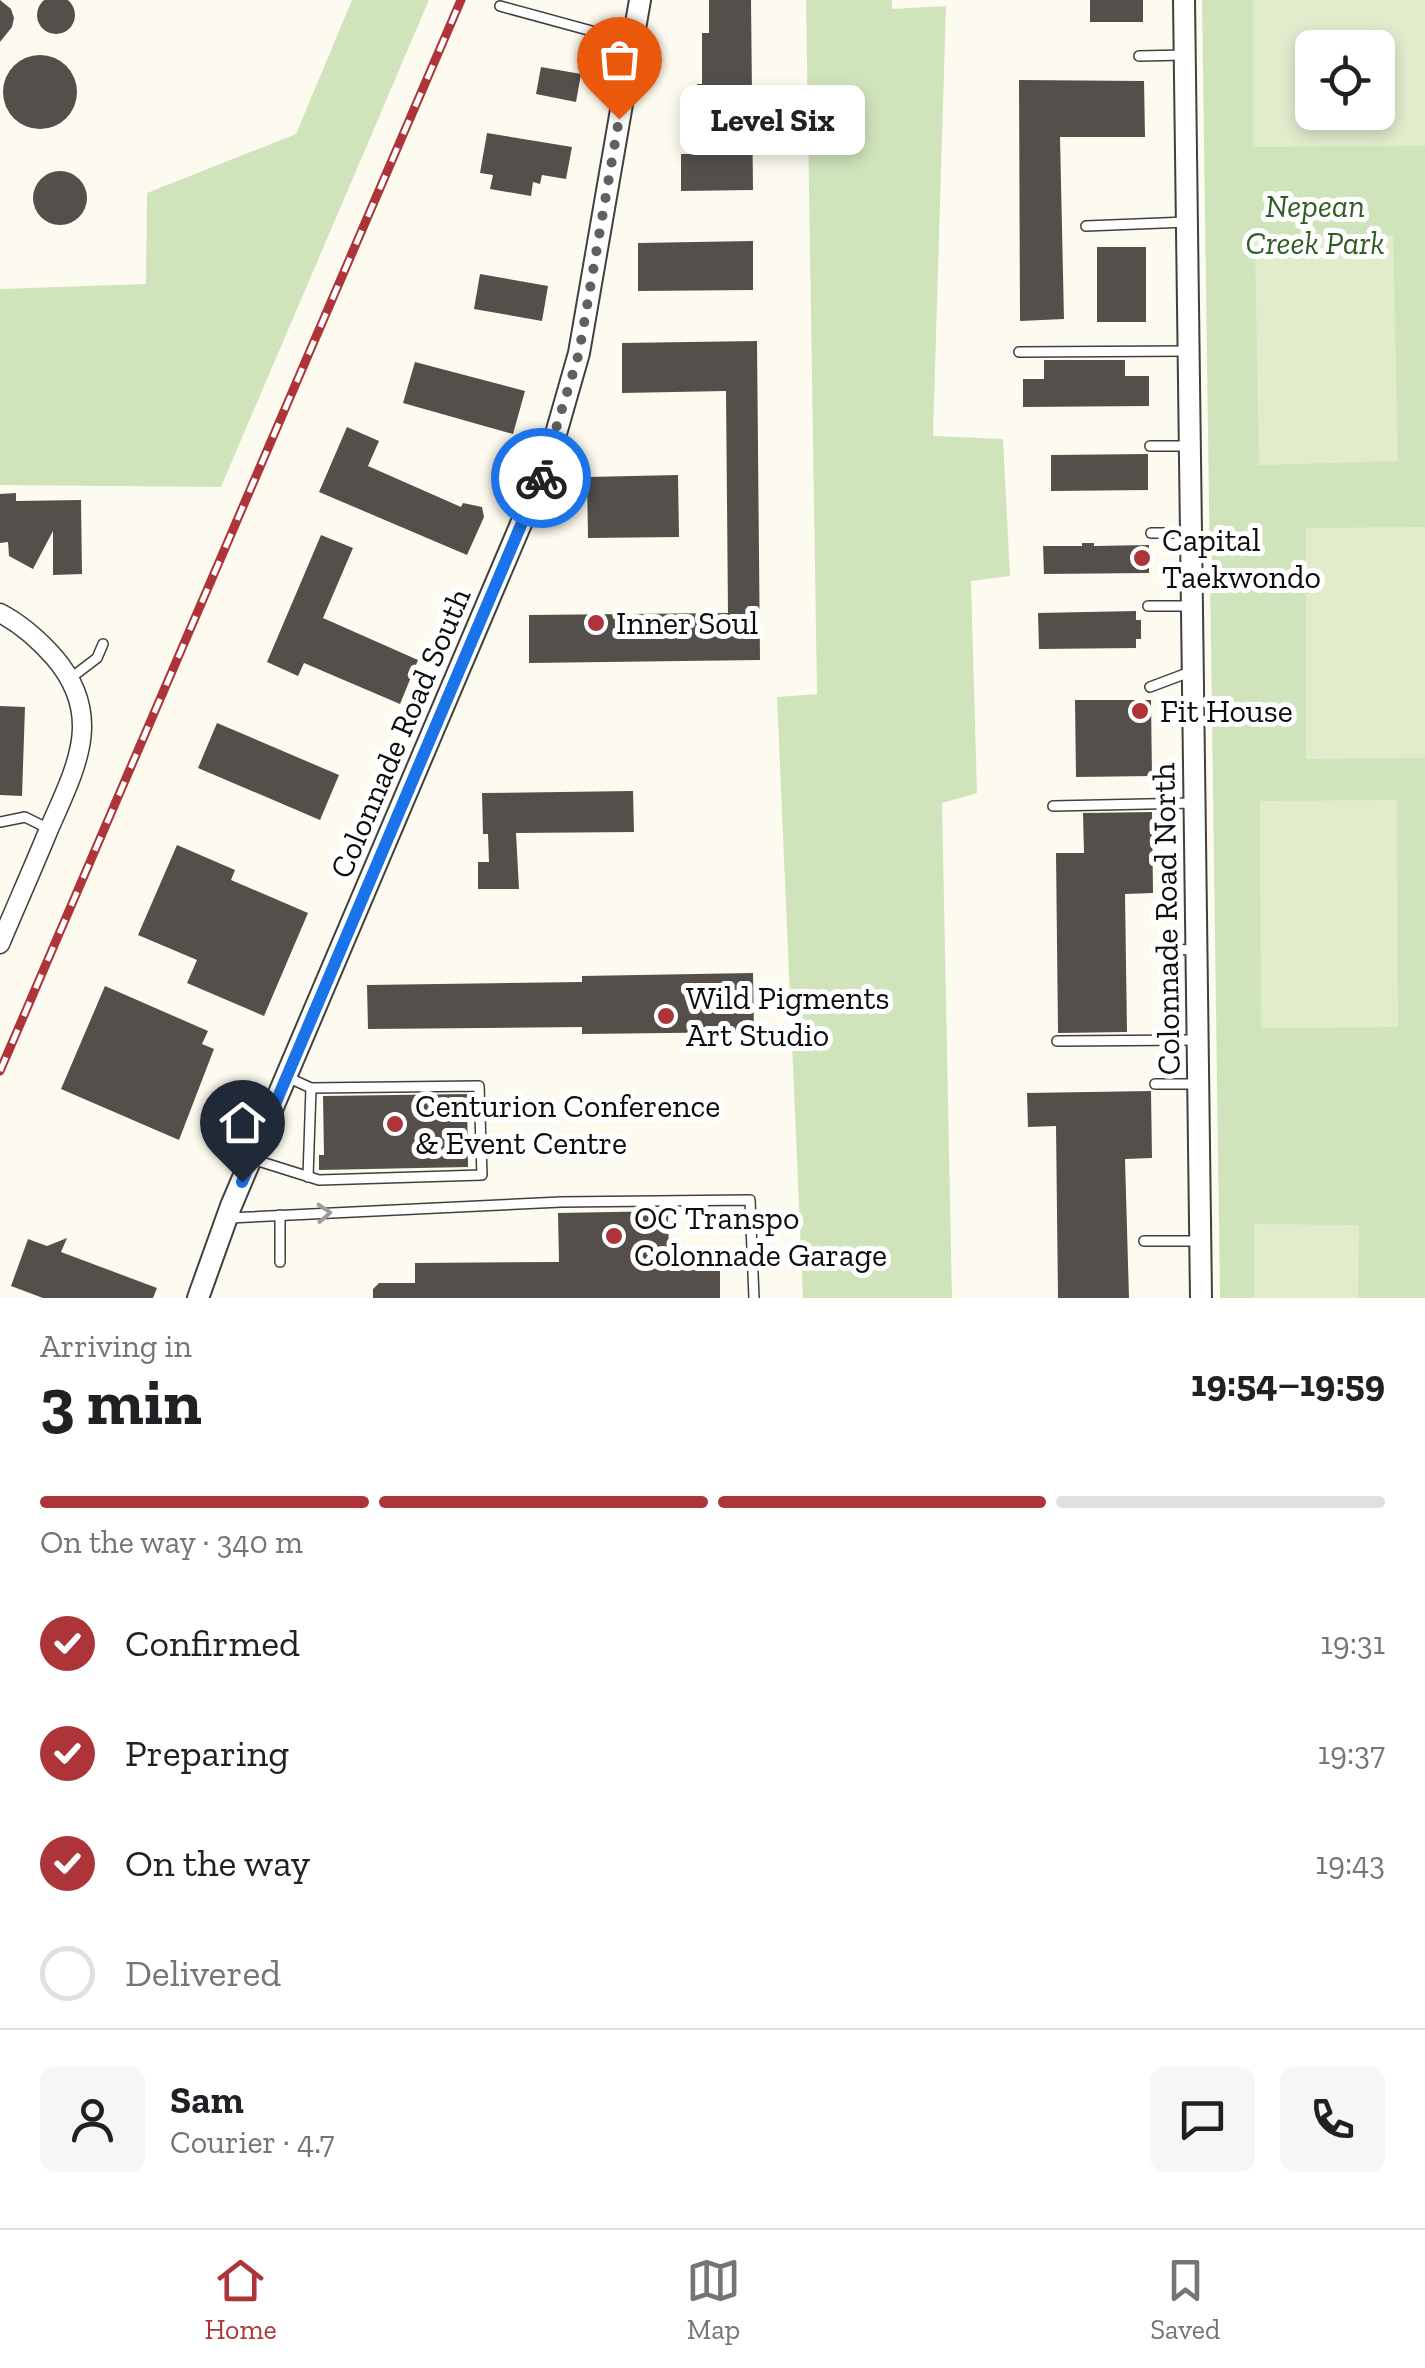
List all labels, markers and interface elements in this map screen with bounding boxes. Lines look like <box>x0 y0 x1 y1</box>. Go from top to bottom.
pin <box>577 17 662 120</box>
map controls <box>1295 30 1395 130</box>
button: locate <box>1295 30 1395 130</box>
icon: bag <box>592 32 647 87</box>
callout: Level Six <box>679 84 864 154</box>
text: Level Six <box>710 101 835 139</box>
park label: Nepean Creek Park <box>1246 187 1384 262</box>
courier <box>491 428 591 528</box>
icon: bike <box>514 451 569 506</box>
place label: Capital Taekwondo <box>1162 521 1321 596</box>
marker: Capital Taekwondo <box>1131 547 1153 569</box>
street label: Colonnade Road South <box>322 582 478 884</box>
place label: Inner Soul <box>616 604 758 642</box>
marker: Inner Soul <box>585 612 607 634</box>
place label: Fit House <box>1160 692 1293 730</box>
marker: Fit House <box>1129 700 1151 722</box>
street label: Colonnade Road North <box>1144 762 1188 1076</box>
place label: Wild Pigments Art Studio <box>686 979 889 1054</box>
marker: Wild Pigments Art Studio <box>655 1005 677 1027</box>
pin <box>200 1080 285 1183</box>
place label: Centurion Conference & Event Centre <box>415 1087 720 1162</box>
icon: home <box>215 1095 270 1150</box>
marker: Centurion Conference & Event Centre <box>384 1113 406 1135</box>
place label: OC Transpo Colonnade Garage <box>634 1199 887 1274</box>
one-way arrow <box>317 1203 333 1224</box>
marker: OC Transpo Colonnade Garage <box>603 1225 625 1247</box>
text: Arriving in <box>40 1327 192 1365</box>
text: 19:54–19:59 <box>1191 1360 1385 1406</box>
text: 3 min <box>40 1363 202 1441</box>
text: On the way · 340 m <box>40 1523 303 1561</box>
icon: check <box>40 1616 95 1671</box>
text: Confirmed <box>125 1620 300 1666</box>
text: 19:31 <box>1321 1624 1385 1662</box>
icon: check <box>40 1726 95 1781</box>
text: Preparing <box>125 1730 289 1776</box>
text: 19:37 <box>1318 1734 1385 1772</box>
icon: check <box>40 1836 95 1891</box>
text: On the way <box>125 1840 310 1886</box>
text: 19:43 <box>1316 1844 1385 1882</box>
text: Delivered <box>125 1950 281 1996</box>
button: person <box>40 2067 145 2172</box>
button: chat <box>1150 2067 1255 2172</box>
button: phone <box>1280 2067 1385 2172</box>
text: Sam <box>170 2077 244 2123</box>
text: Courier · 4.7 <box>170 2123 334 2161</box>
tab: Home <box>205 2253 277 2346</box>
tab: Map <box>686 2253 741 2346</box>
tab: Saved <box>1150 2253 1220 2346</box>

